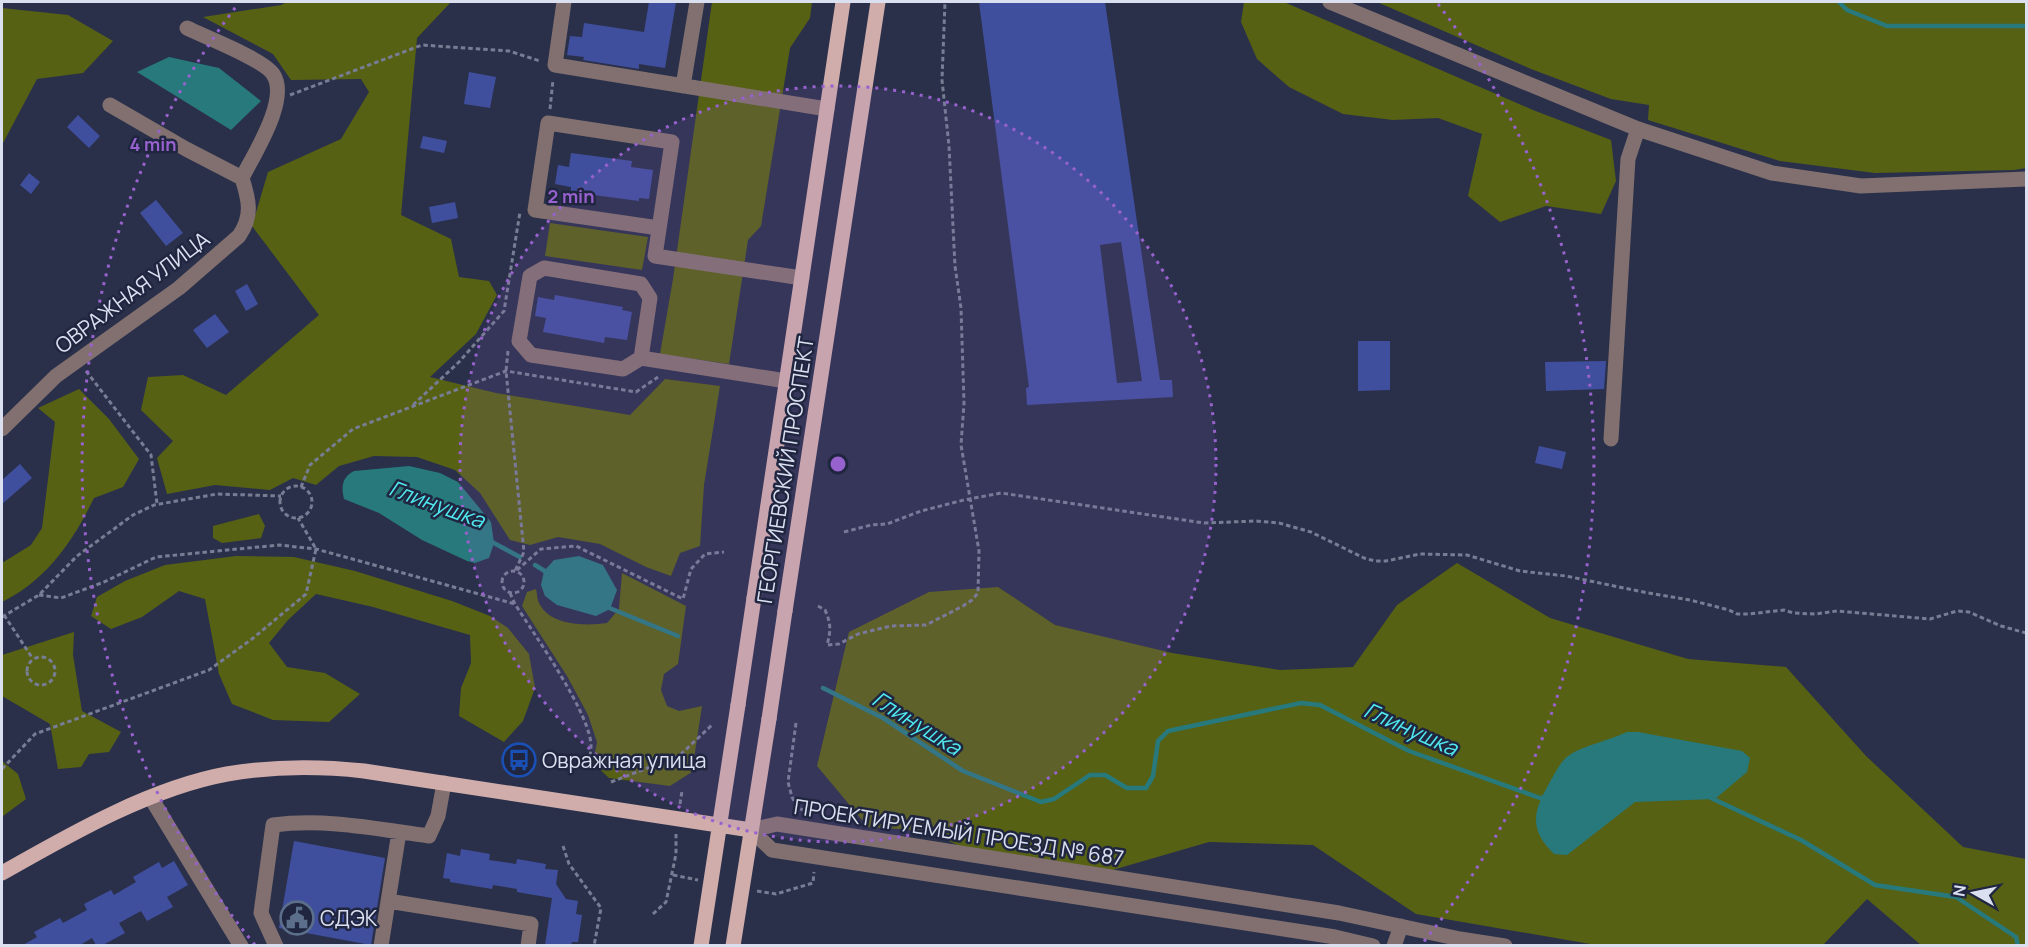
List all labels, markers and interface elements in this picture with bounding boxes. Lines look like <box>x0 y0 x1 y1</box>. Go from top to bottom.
text: 4 min <box>129 132 177 156</box>
text: 2 min <box>548 184 594 208</box>
street label: ОВРАЖНАЯ УЛИЦА <box>49 225 215 359</box>
street label: ГЕОРГИЕВСКИЙ ПРОСПЕКТ <box>750 334 820 606</box>
centre of rings <box>828 454 848 474</box>
water label: Глинушка <box>385 473 491 536</box>
water label: Глинушка <box>867 684 969 763</box>
water label: Глинушка <box>1359 695 1464 764</box>
bus stop icon: Овражная улица <box>501 742 537 778</box>
place label: Овражная улица <box>542 746 706 774</box>
street label: ПРОЕКТИРУЕМЫЙ ПРОЕЗД № 687 <box>792 792 1126 872</box>
north arrow <box>1944 863 2004 923</box>
text: N <box>1947 883 1971 898</box>
public building icon: СДЭК <box>279 900 315 936</box>
place label: СДЭК <box>320 904 378 932</box>

